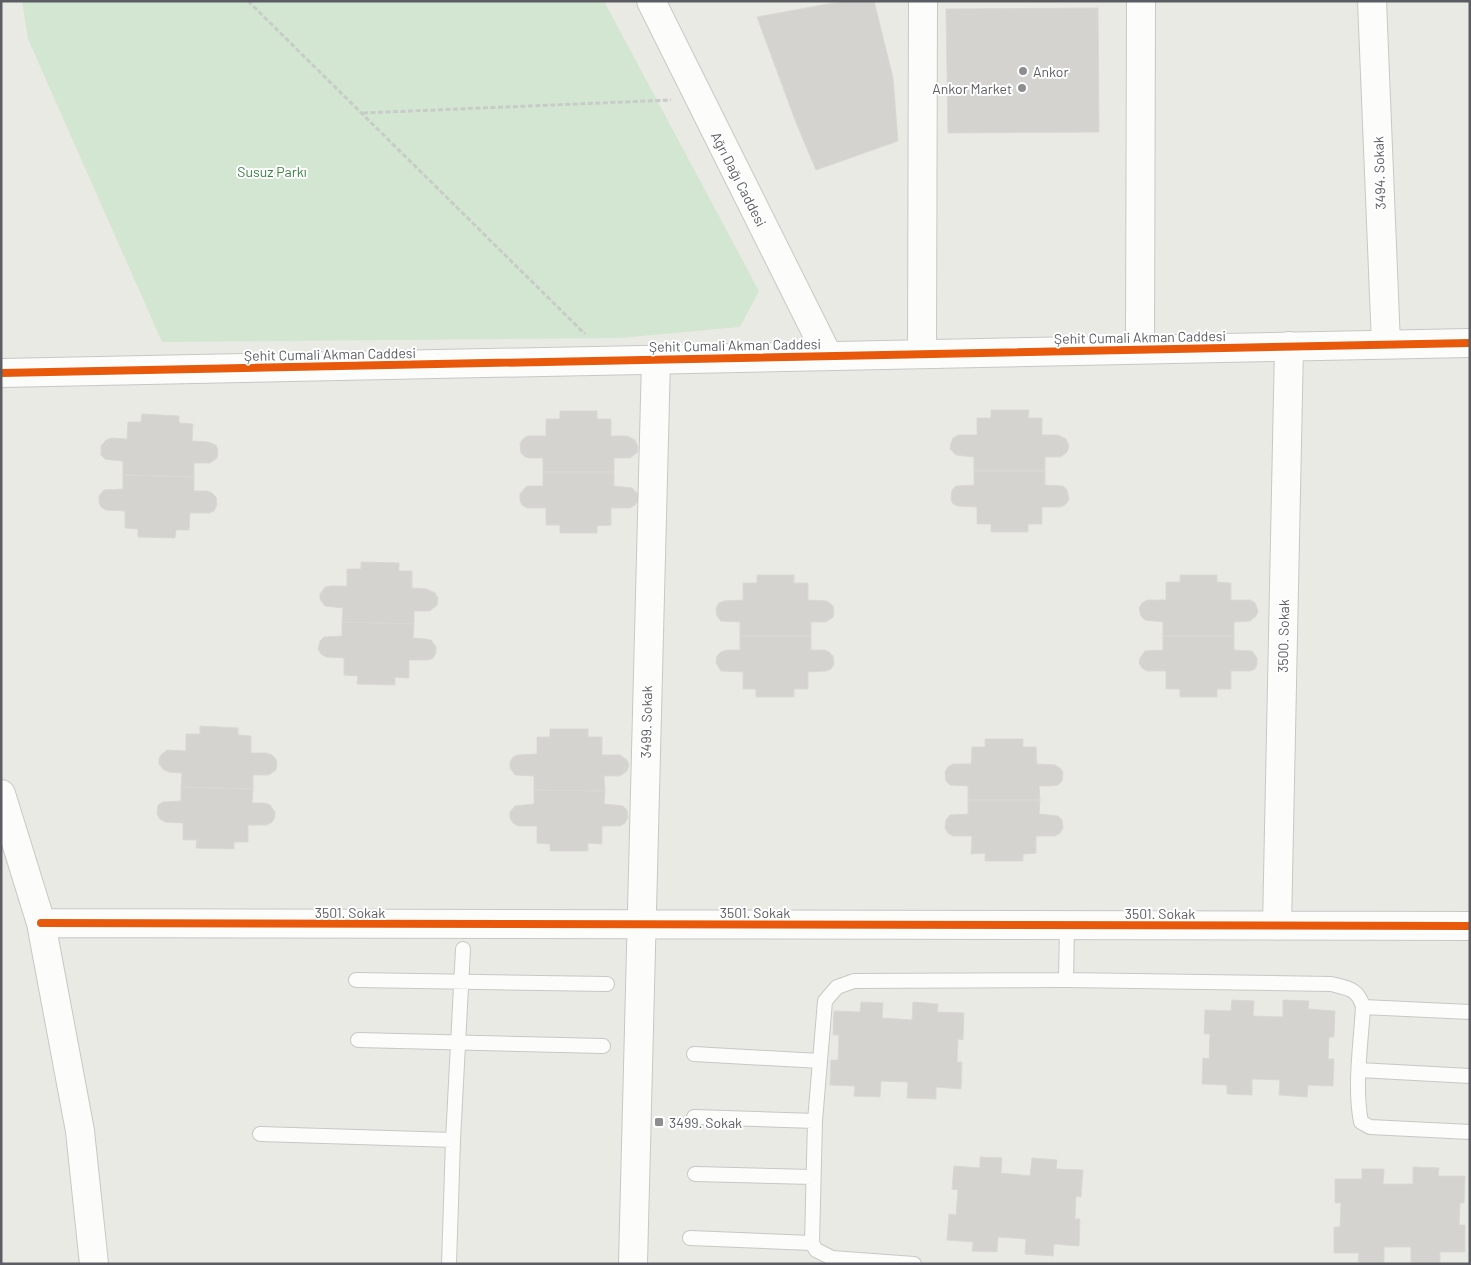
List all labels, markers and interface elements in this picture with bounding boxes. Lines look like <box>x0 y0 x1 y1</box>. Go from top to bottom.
place label: Ankor <box>1033 63 1069 80</box>
marker: Ankor <box>1017 65 1029 77</box>
place label: Ankor Market <box>932 80 1012 97</box>
marker: Ankor Market <box>1016 82 1028 94</box>
street label: Ağrı Dağı Caddesi <box>708 129 770 229</box>
street label: 3494. Sokak <box>1369 136 1389 210</box>
park label: Susuz Parkı <box>237 163 307 180</box>
street label: Şehit Cumali Akman Caddesi <box>1054 327 1226 347</box>
street label: Şehit Cumali Akman Caddesi <box>649 335 821 355</box>
street label: Şehit Cumali Akman Caddesi <box>244 344 416 364</box>
street label: 3500. Sokak <box>1274 599 1292 673</box>
street label: 3499. Sokak <box>637 685 655 759</box>
street label: 3501. Sokak <box>315 904 385 921</box>
street label: 3501. Sokak <box>720 904 790 921</box>
street label: 3501. Sokak <box>1125 905 1195 922</box>
place label: 3499. Sokak <box>669 1114 742 1131</box>
marker: 3499. Sokak <box>653 1116 665 1128</box>

